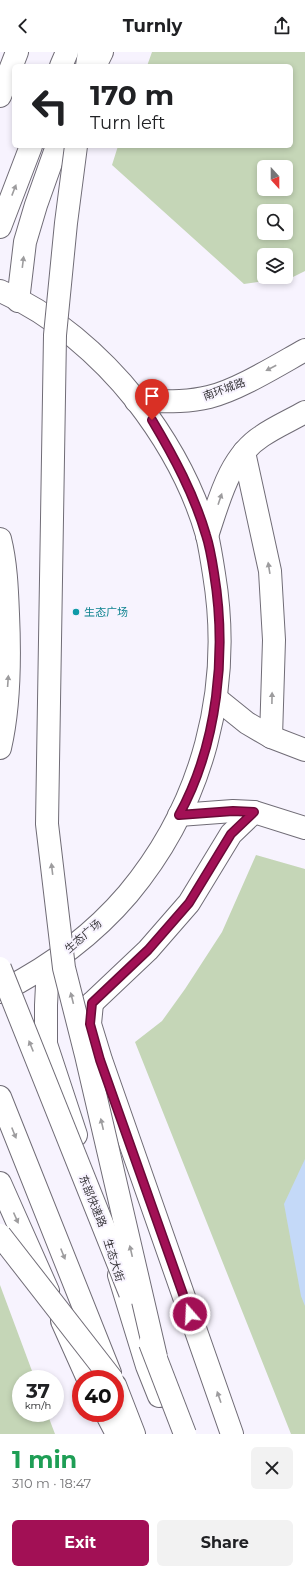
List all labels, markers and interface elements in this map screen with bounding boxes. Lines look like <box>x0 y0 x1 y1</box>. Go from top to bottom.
icon: back <box>12 15 34 37</box>
text: Turnly <box>123 15 182 37</box>
icon: share <box>271 15 293 37</box>
text: 170 m <box>90 78 174 112</box>
icon: left <box>24 80 76 132</box>
text: Turn left <box>90 112 165 134</box>
north arrow <box>257 160 293 196</box>
map controls <box>257 160 293 284</box>
one-way arrow <box>11 184 17 196</box>
button: search <box>257 204 293 240</box>
button: layers <box>257 248 293 284</box>
one-way arrow <box>20 256 26 268</box>
one-way arrow <box>265 365 276 371</box>
street label: 南环城路 <box>201 375 247 403</box>
pin <box>135 379 169 420</box>
icon: arrive <box>141 385 163 407</box>
one-way arrow <box>217 492 223 504</box>
one-way arrow <box>266 562 272 574</box>
place label: 生态广场 <box>84 605 128 619</box>
marker: 生态广场 <box>71 607 81 617</box>
one-way arrow <box>4 675 11 687</box>
one-way arrow <box>269 691 275 704</box>
one-way arrow <box>49 863 55 876</box>
street label: 生态广场 <box>62 916 104 956</box>
one-way arrow <box>69 992 75 1004</box>
one-way arrow <box>28 1040 34 1052</box>
one-way arrow <box>99 1118 105 1130</box>
one-way arrow <box>12 1128 18 1140</box>
street label: 东部快速路 <box>76 1173 110 1229</box>
one-way arrow <box>13 1213 19 1224</box>
street label: 生态大街 <box>101 1237 127 1283</box>
one-way arrow <box>128 1245 134 1257</box>
one-way arrow <box>60 1249 66 1261</box>
position arrow <box>169 1293 211 1335</box>
speed limit sign: 40 <box>72 1370 124 1422</box>
text: 37 <box>26 1379 50 1403</box>
one-way arrow <box>216 1391 222 1403</box>
text: km/h <box>25 1399 51 1412</box>
text: 1 min <box>12 1445 77 1474</box>
button: close <box>251 1447 293 1489</box>
text: 310 m · 18:47 <box>12 1475 91 1491</box>
button: Exit <box>12 1520 149 1566</box>
button: Share <box>157 1520 293 1566</box>

